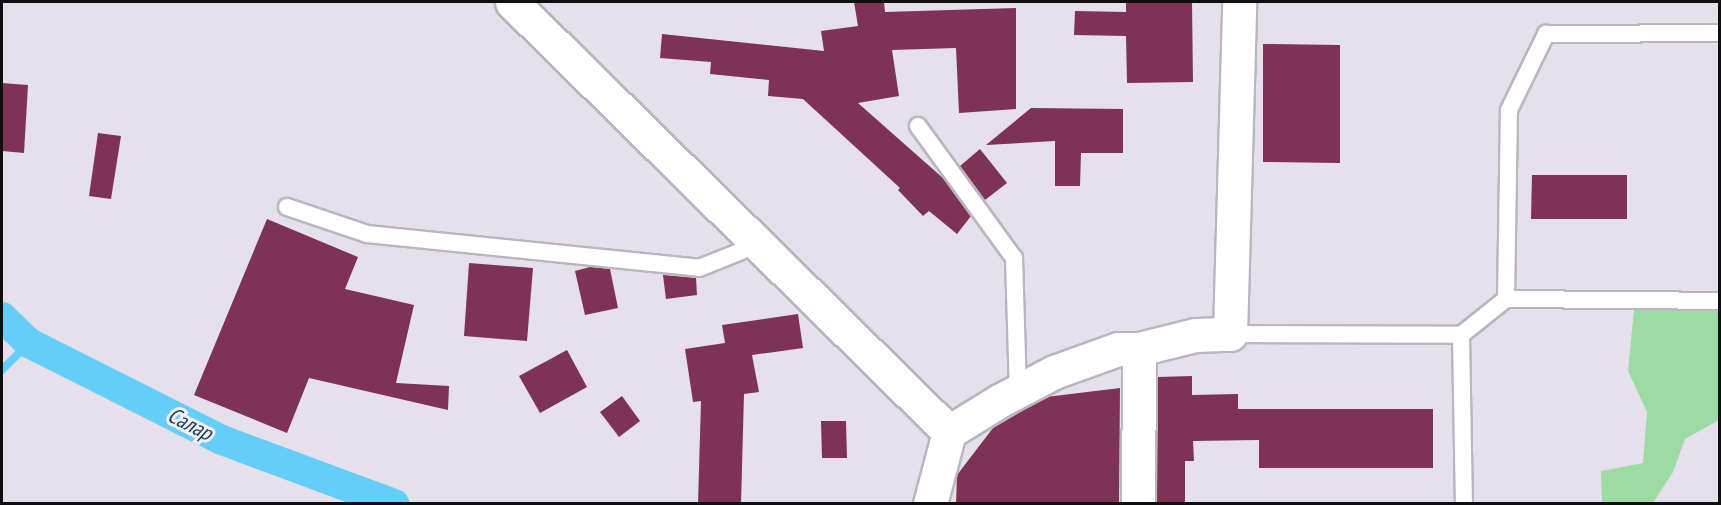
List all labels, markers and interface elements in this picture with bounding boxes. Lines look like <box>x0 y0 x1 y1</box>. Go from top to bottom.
water label: Салар <box>163 402 217 446</box>

